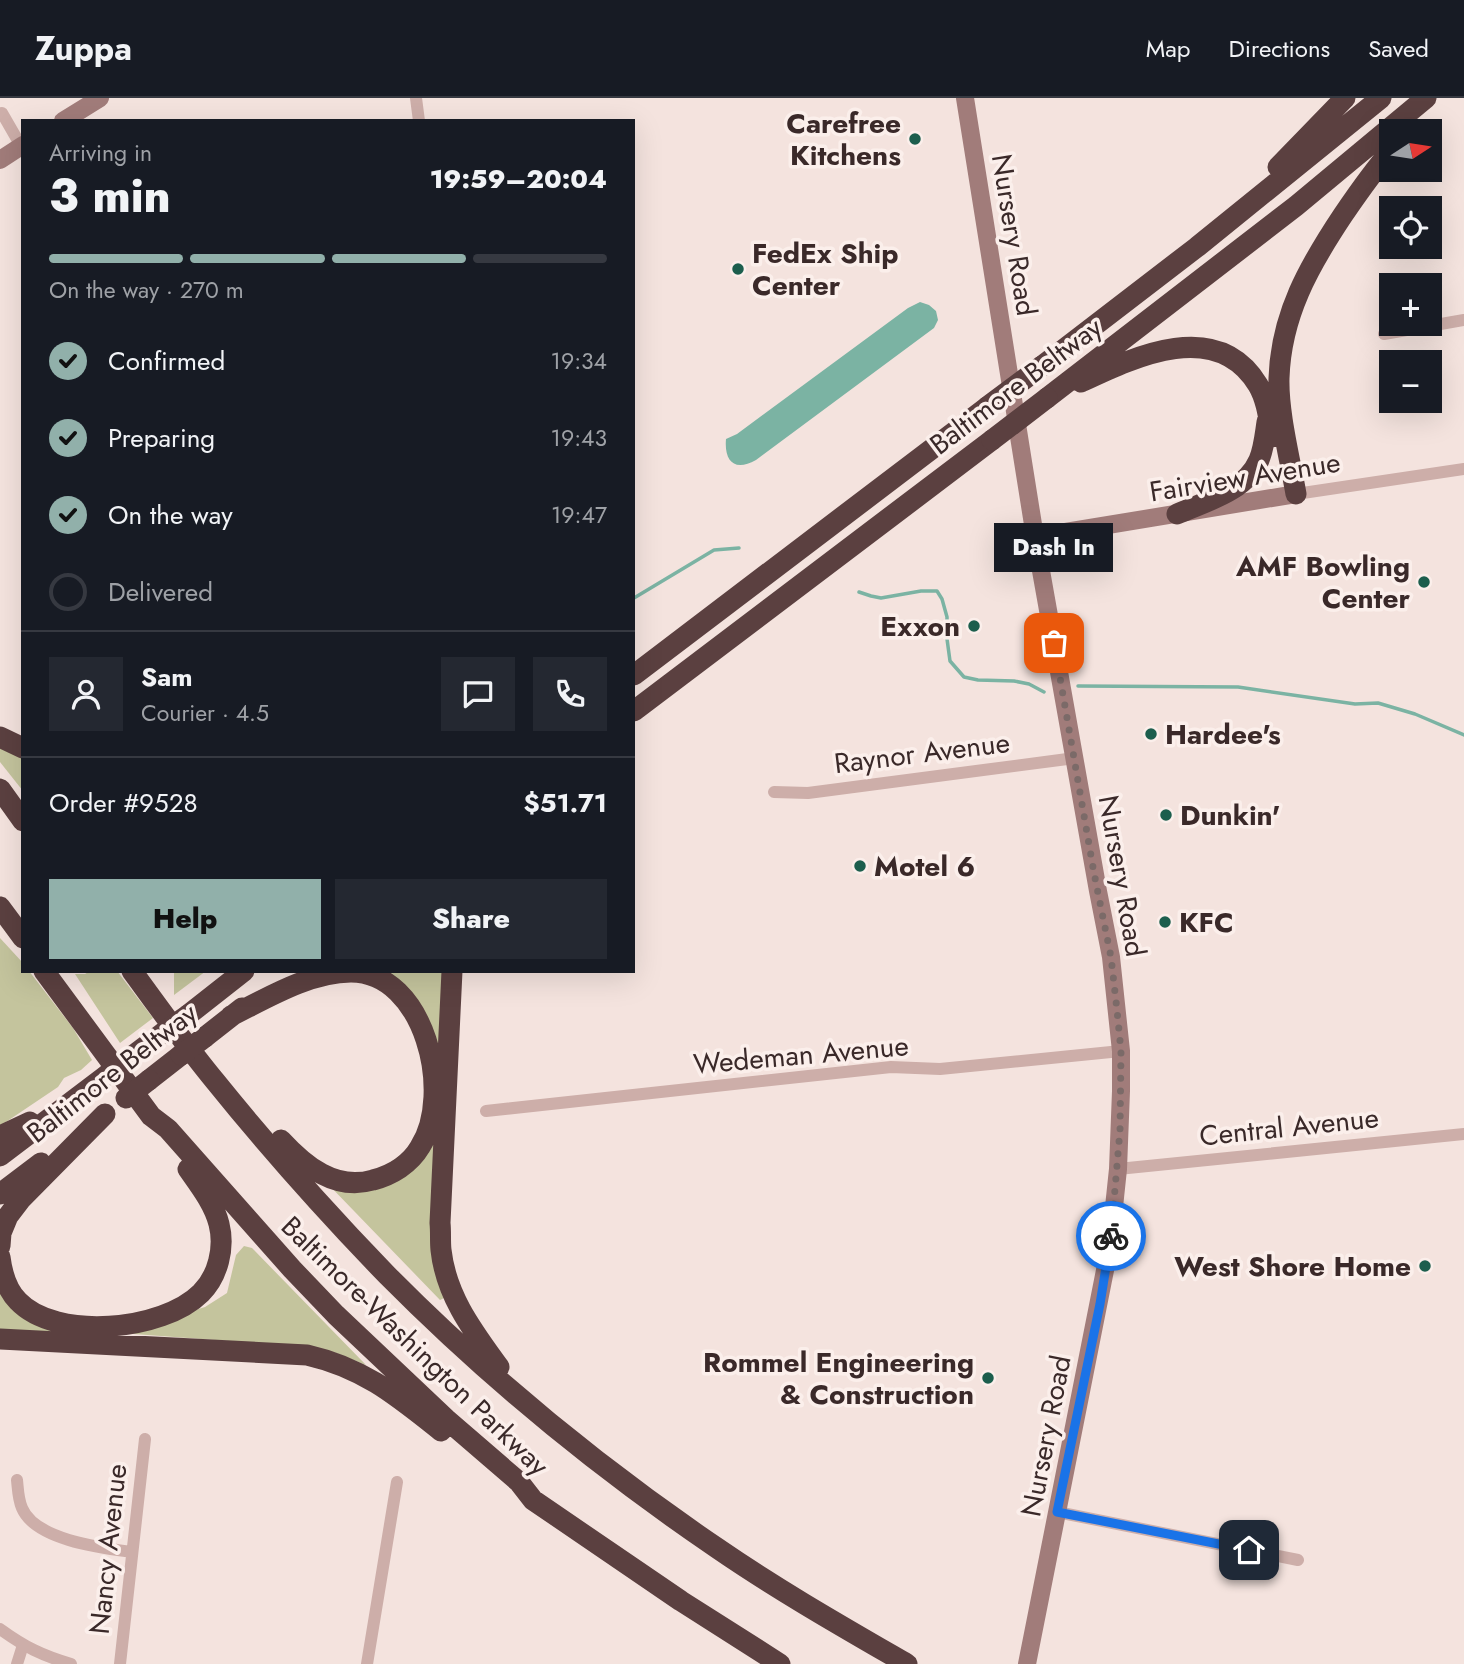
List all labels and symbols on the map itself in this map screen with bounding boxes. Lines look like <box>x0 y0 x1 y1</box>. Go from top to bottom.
place label: Carefree Kitchens <box>786 103 901 176</box>
north arrow <box>1379 119 1442 182</box>
marker: Carefree Kitchens <box>907 131 923 147</box>
street label: Nursery Road <box>981 151 1047 319</box>
place label: FedEx Ship Center <box>752 233 899 306</box>
marker: FedEx Ship Center <box>730 261 746 277</box>
street label: Baltimore Beltway <box>921 307 1111 465</box>
street label: Fairview Avenue <box>1147 442 1343 512</box>
callout: Dash In <box>995 524 1114 573</box>
place label: AMF Bowling Center <box>1235 546 1410 619</box>
marker: AMF Bowling Center <box>1416 574 1432 590</box>
place label: Exxon <box>880 606 960 647</box>
pin <box>1024 613 1084 673</box>
marker: Exxon <box>966 618 982 634</box>
place label: Hardee's <box>1165 714 1281 755</box>
street label: Raynor Avenue <box>832 722 1012 784</box>
marker: Hardee's <box>1143 726 1159 742</box>
street label: Nursery Road <box>1088 792 1156 960</box>
place label: Dunkin' <box>1180 795 1280 836</box>
marker: Dunkin' <box>1158 807 1174 823</box>
place label: Motel 6 <box>874 846 975 887</box>
marker: Motel 6 <box>852 858 868 874</box>
place label: KFC <box>1179 902 1234 943</box>
marker: KFC <box>1157 914 1173 930</box>
street label: Baltimore Beltway <box>18 993 207 1153</box>
street label: Wedeman Avenue <box>692 1025 910 1085</box>
street label: Central Avenue <box>1197 1097 1381 1157</box>
courier <box>1076 1201 1146 1271</box>
street label: Baltimore-Washington Parkway <box>272 1207 559 1486</box>
place label: West Shore Home <box>1174 1246 1411 1287</box>
marker: West Shore Home <box>1417 1258 1433 1274</box>
place label: Rommel Engineering & Construction <box>703 1342 974 1415</box>
street label: Nursery Road <box>1010 1352 1082 1520</box>
marker: Rommel Engineering & Construction <box>980 1370 996 1386</box>
street label: Nancy Avenue <box>79 1462 137 1636</box>
pin <box>1219 1520 1279 1580</box>

